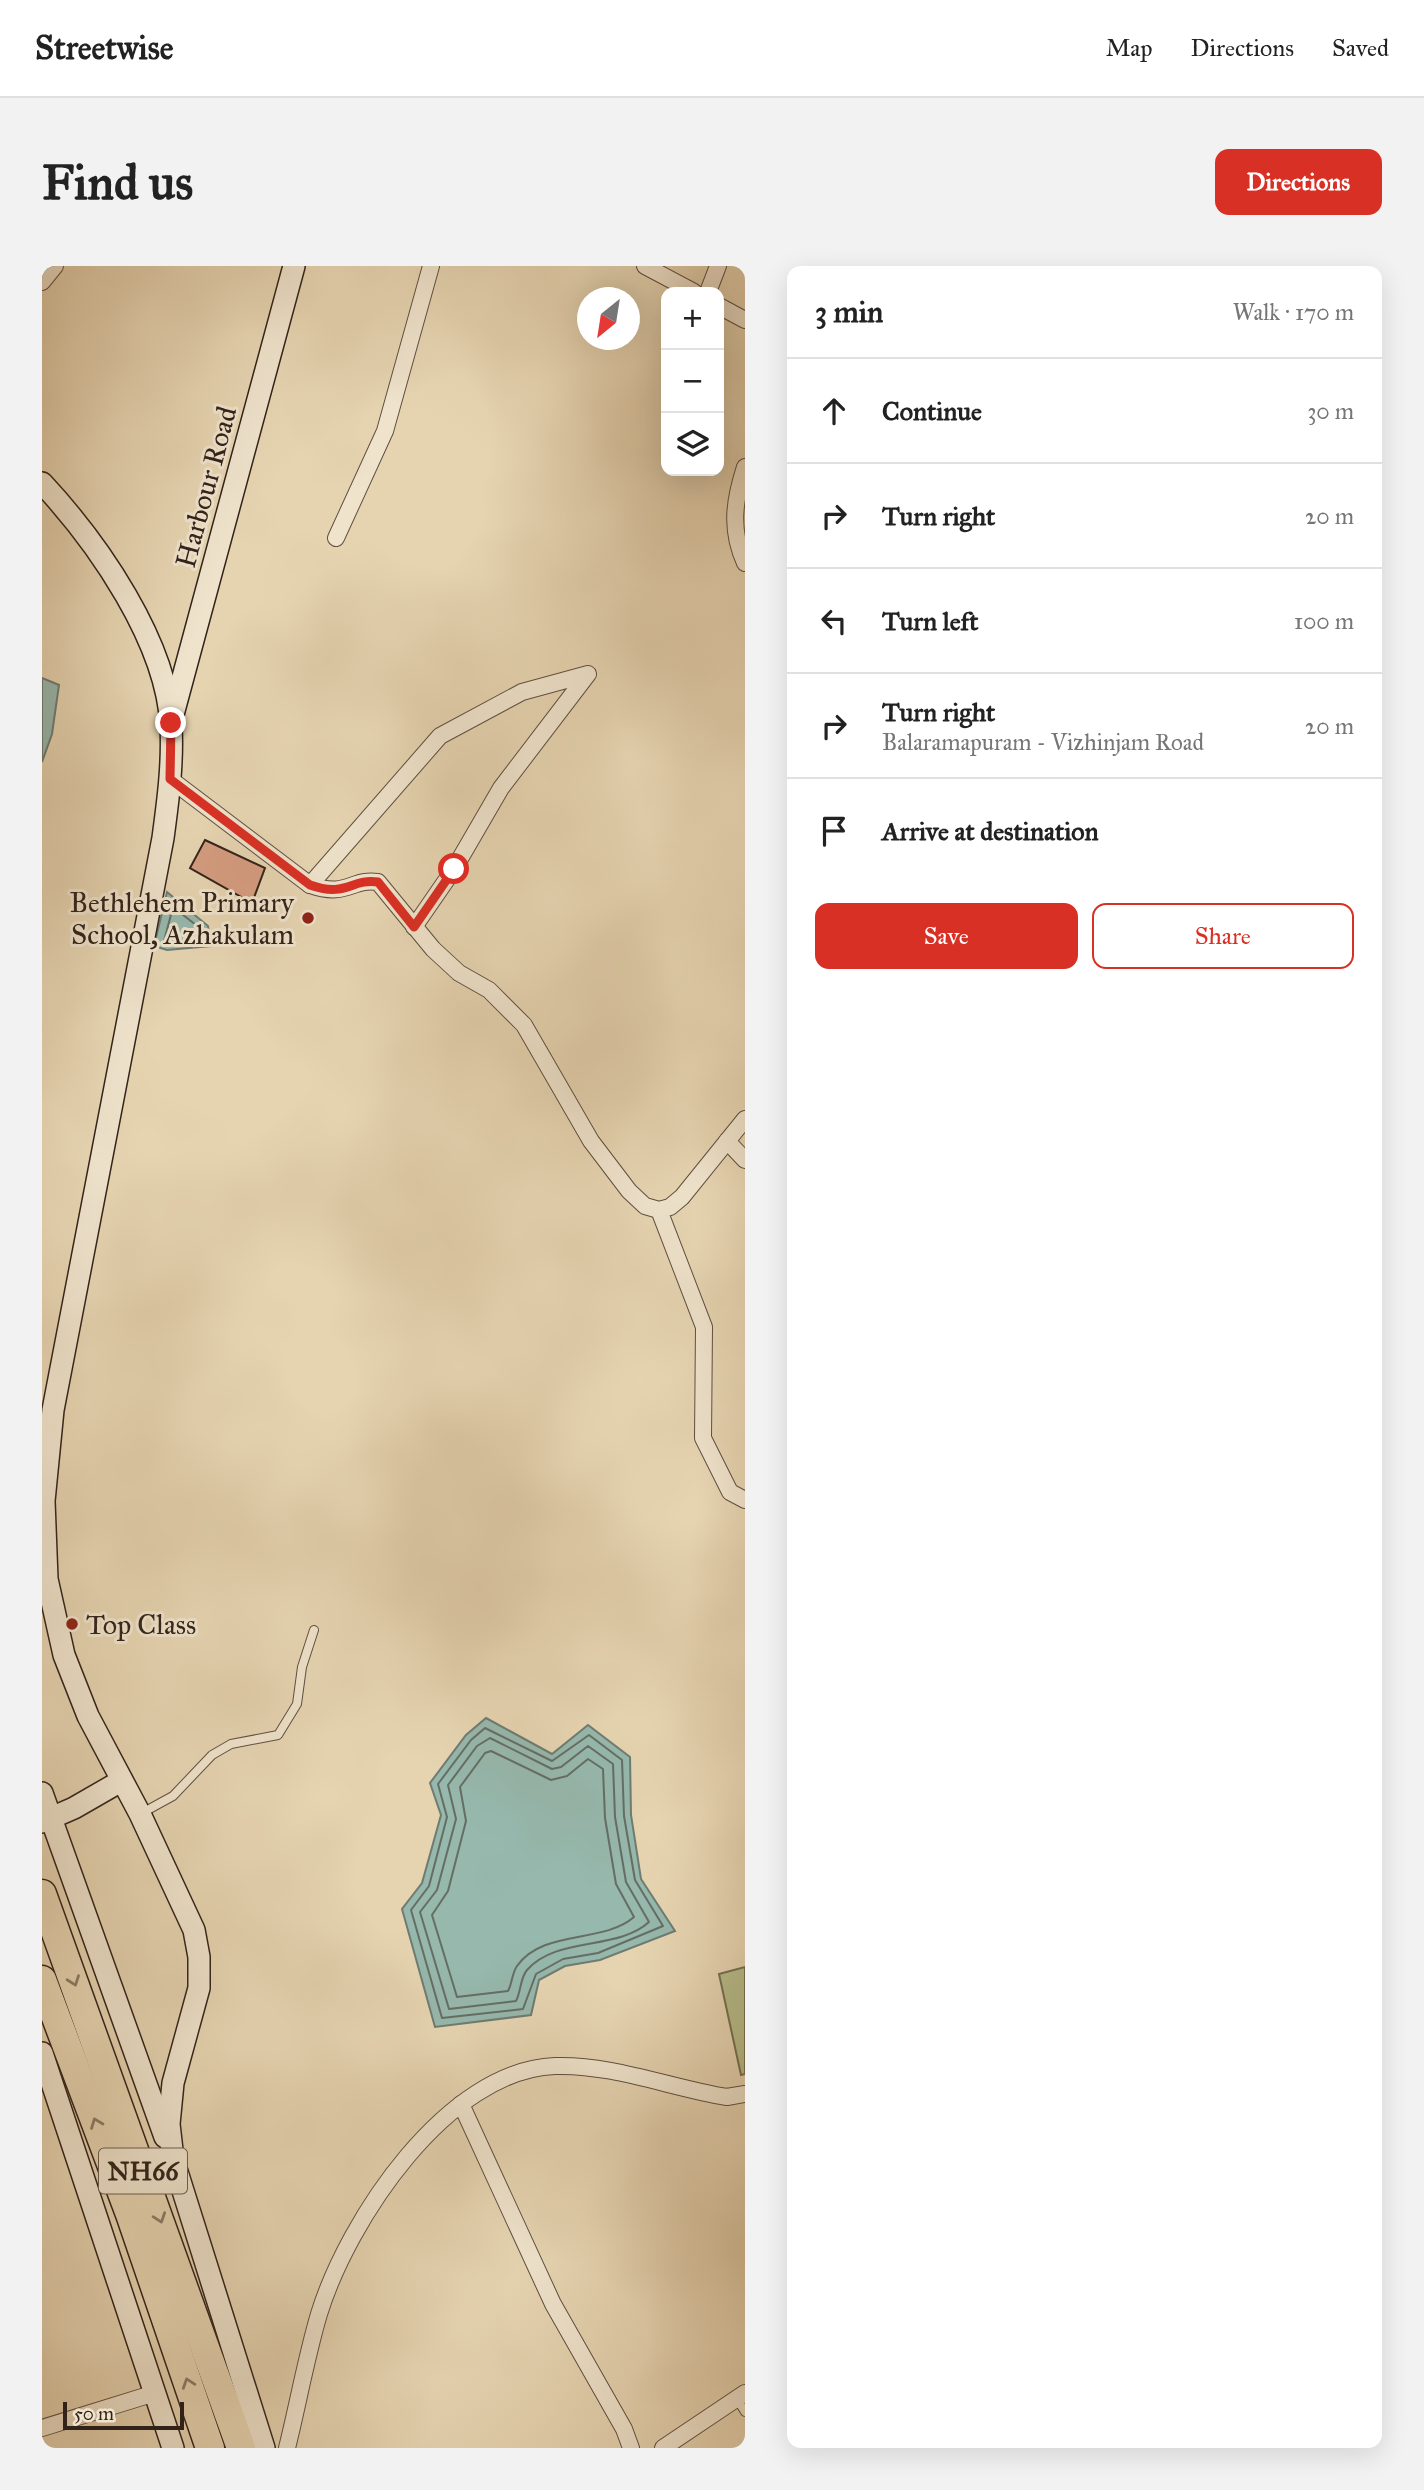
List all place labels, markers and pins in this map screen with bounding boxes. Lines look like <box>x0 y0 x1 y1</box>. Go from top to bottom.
place label: Bethlehem Primary School, Azhakulam <box>70 885 295 952</box>
marker: Bethlehem Primary School, Azhakulam <box>300 910 316 926</box>
place label: Top Class <box>86 1607 196 1642</box>
marker: Top Class <box>64 1616 80 1632</box>

